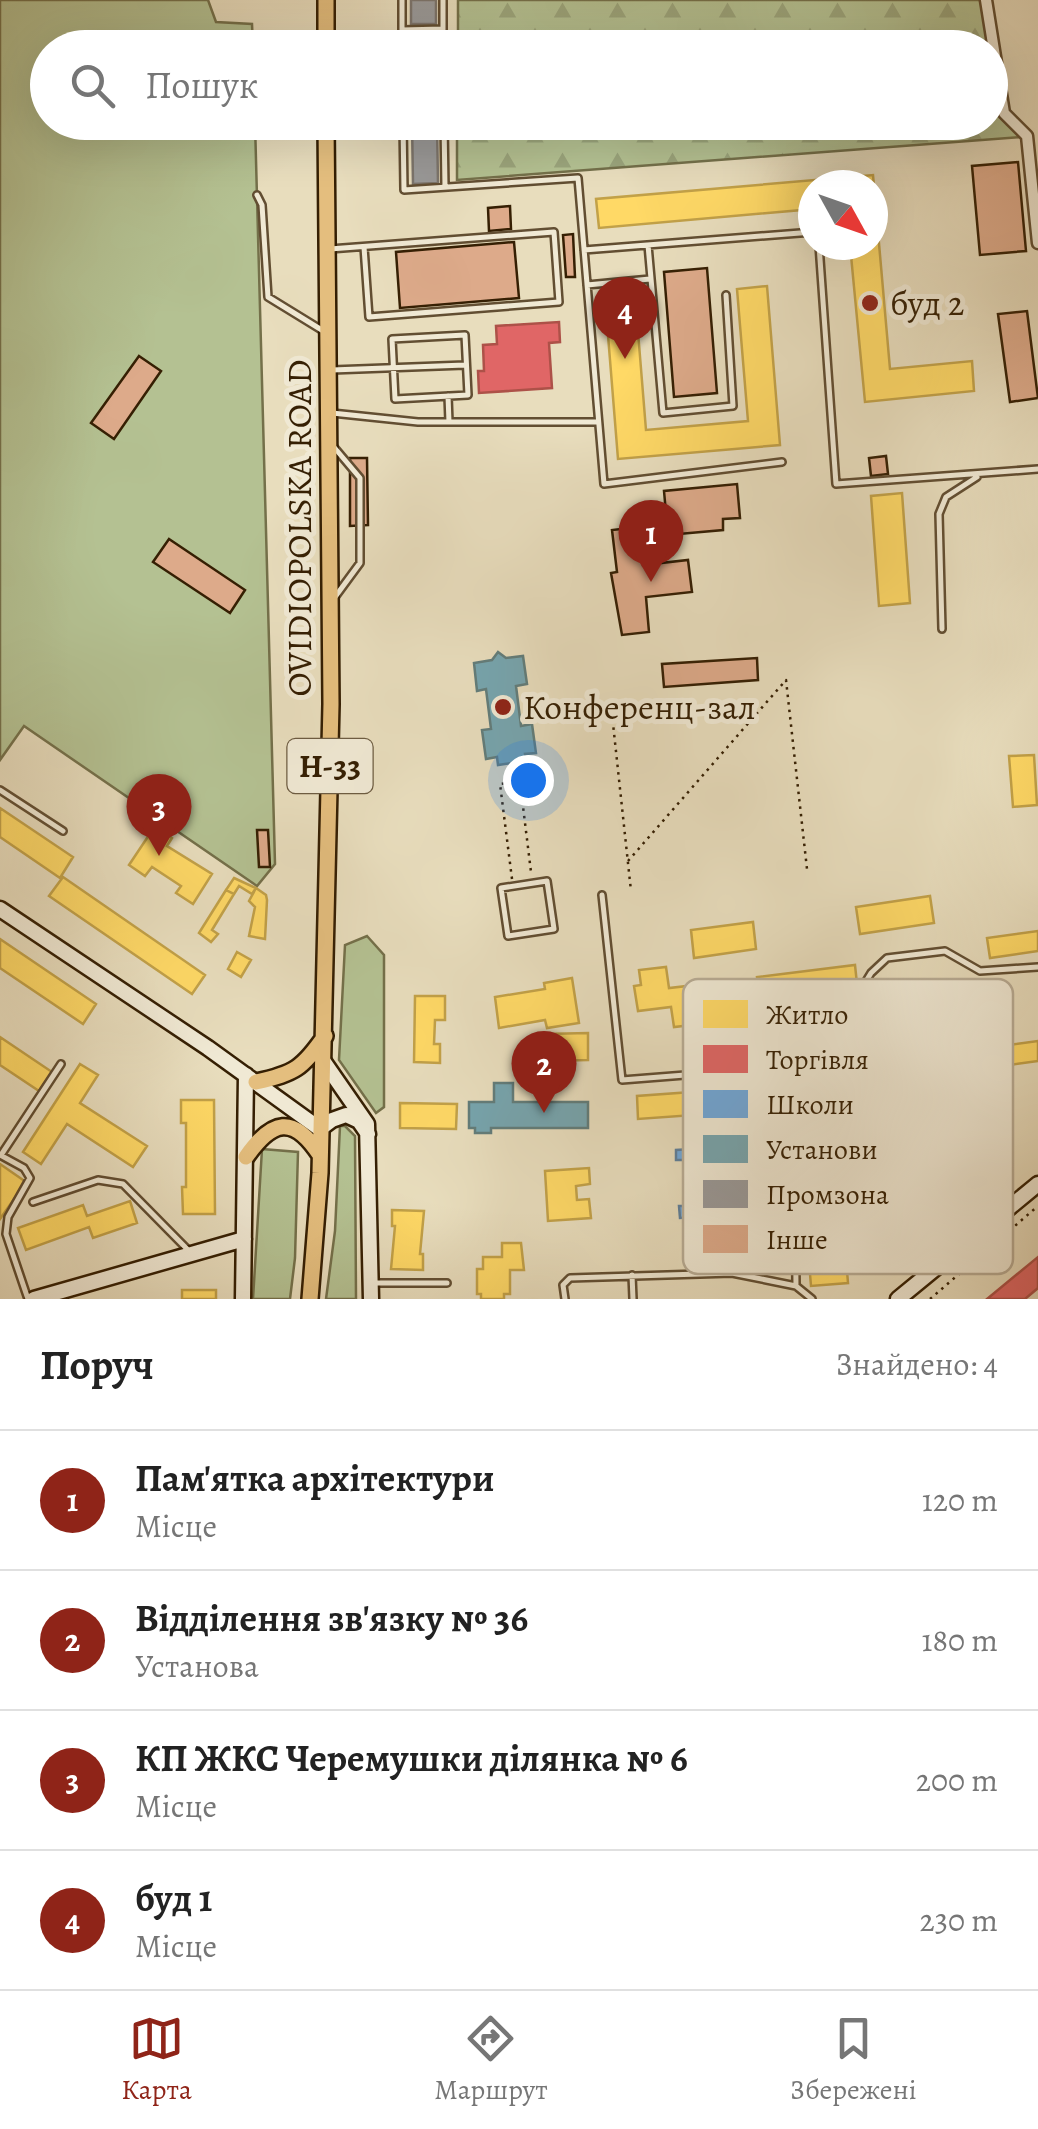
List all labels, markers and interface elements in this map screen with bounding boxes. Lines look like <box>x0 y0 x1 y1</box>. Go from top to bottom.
search box <box>30 30 1008 140</box>
icon: search <box>65 58 120 113</box>
text: Пошук <box>145 59 258 111</box>
north arrow <box>798 170 888 260</box>
pin: 4 <box>592 276 658 359</box>
place label: буд 2 <box>890 279 964 327</box>
marker: буд 2 <box>859 292 881 314</box>
street label: OVIDIOPOLSKA ROAD <box>275 359 323 697</box>
pin: 1 <box>618 500 684 582</box>
place label: Конференц-зал <box>523 683 756 731</box>
marker: Конференц-зал <box>492 696 514 718</box>
road number: Н-33 <box>288 739 372 793</box>
your location <box>503 755 554 806</box>
pin: 3 <box>126 774 192 856</box>
legend <box>683 979 1013 1274</box>
text: Житло <box>766 996 849 1034</box>
pin: 2 <box>512 1030 576 1113</box>
text: Торгівля <box>766 1041 869 1079</box>
text: Школи <box>766 1086 854 1124</box>
text: Установи <box>766 1131 878 1169</box>
text: Промзона <box>766 1176 889 1214</box>
text: Інше <box>766 1221 828 1259</box>
text: Поруч <box>40 1336 154 1393</box>
text: Знайдено: 4 <box>836 1342 998 1386</box>
text: Пам'ятка архітектури <box>135 1452 494 1504</box>
text: 1 <box>67 1478 78 1522</box>
text: 120 m <box>922 1478 998 1522</box>
text: Місце <box>135 1504 217 1548</box>
text: Відділення зв'язку № 36 <box>135 1592 528 1644</box>
text: 2 <box>65 1618 80 1662</box>
text: 180 m <box>922 1618 998 1662</box>
text: Установа <box>135 1644 259 1688</box>
text: КП ЖКС Черемушки ділянка № 6 <box>135 1732 688 1784</box>
text: 3 <box>66 1758 79 1802</box>
text: 200 m <box>916 1758 998 1802</box>
text: Місце <box>135 1784 217 1828</box>
text: буд 1 <box>135 1872 212 1924</box>
text: 4 <box>65 1898 80 1942</box>
text: 230 m <box>919 1898 998 1942</box>
text: Місце <box>135 1924 217 1968</box>
tab: Карта <box>121 2011 192 2109</box>
tab: Маршрут <box>434 2011 548 2109</box>
tab: Збережені <box>790 2011 917 2109</box>

